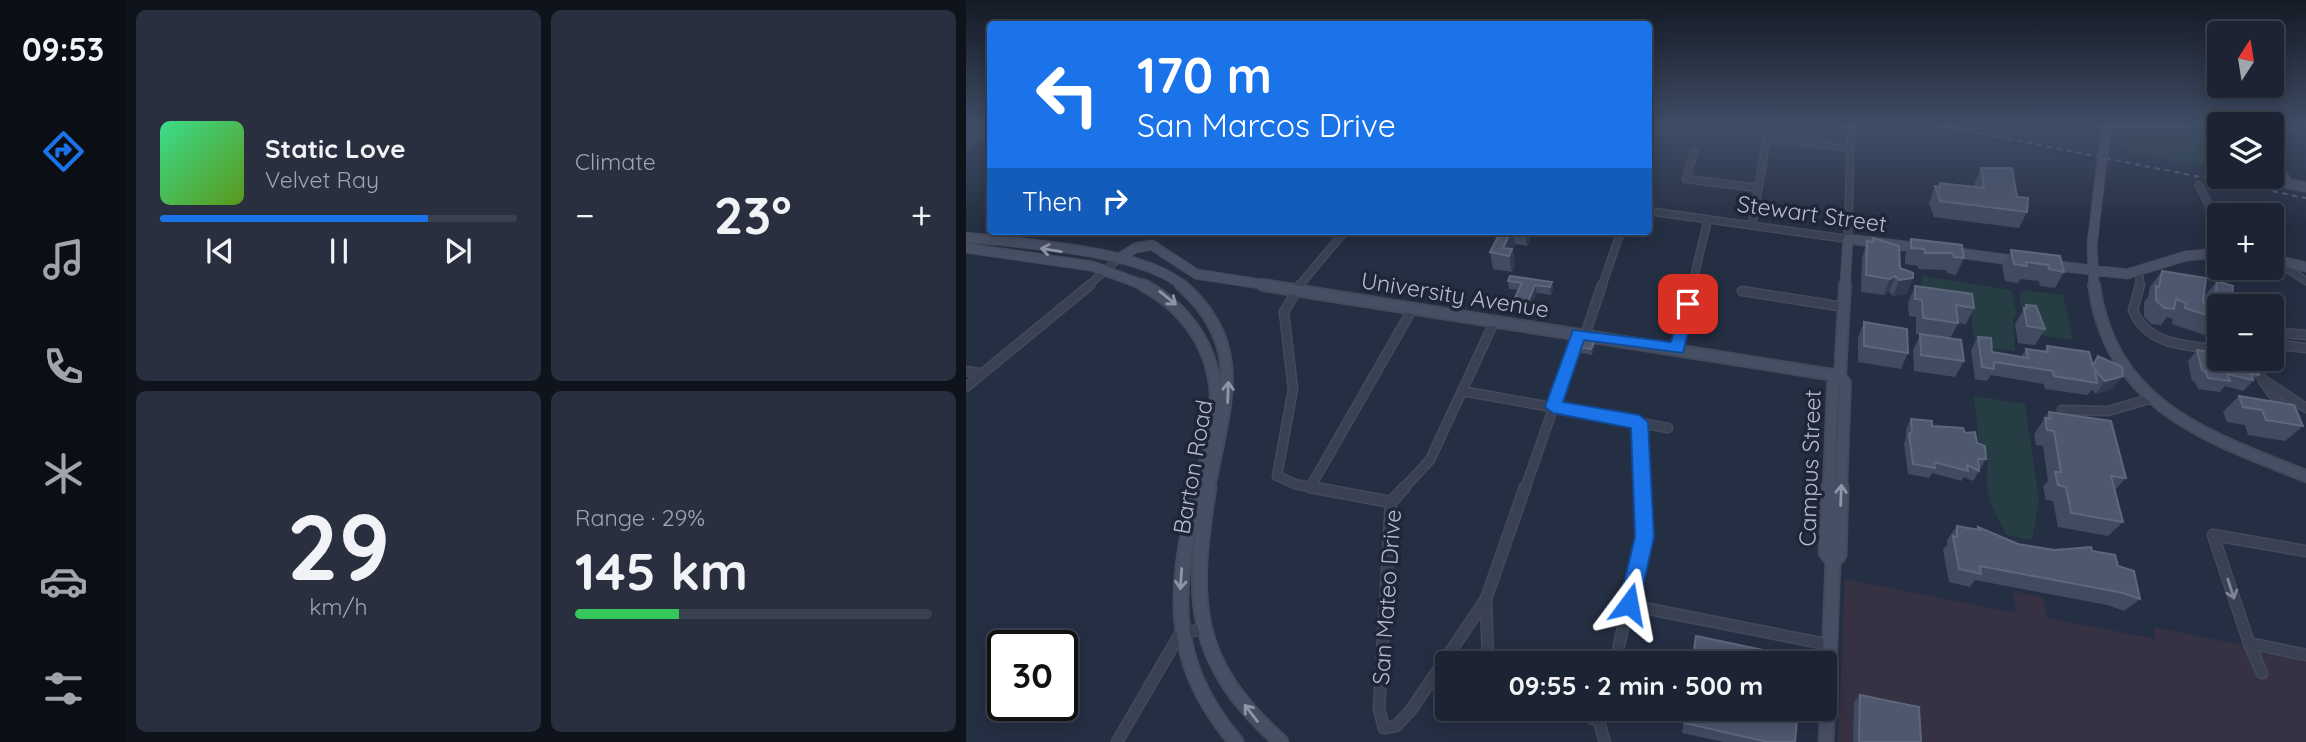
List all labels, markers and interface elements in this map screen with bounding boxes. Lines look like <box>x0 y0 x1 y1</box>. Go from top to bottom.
north arrow <box>2207 21 2284 98</box>
map controls <box>2207 21 2284 371</box>
text: 09:53 <box>22 29 104 69</box>
text: 170 m <box>1137 44 1272 105</box>
icon: left <box>1022 49 1113 140</box>
text: San Marcos Drive <box>1137 105 1396 145</box>
button: layers <box>2207 112 2284 189</box>
icon: directions <box>39 127 88 176</box>
text: Static Love <box>265 132 406 165</box>
text: Climate <box>575 147 656 176</box>
text: Velvet Ray <box>265 165 379 194</box>
text: 23° <box>714 182 792 247</box>
icon: right <box>1096 182 1134 220</box>
text: Then <box>1022 185 1082 218</box>
street label: Stewart Street <box>1735 189 1889 238</box>
text: − <box>575 191 595 239</box>
text: + <box>911 191 932 239</box>
button: + <box>2207 203 2284 280</box>
icon: previous <box>201 232 239 270</box>
icon: pause <box>320 232 358 270</box>
icon: next <box>439 232 477 270</box>
icon: music <box>39 235 88 284</box>
one-way arrow <box>1040 243 1063 256</box>
street label: University Avenue <box>1359 265 1551 324</box>
pin <box>1658 274 1718 334</box>
icon: arrive <box>1669 285 1707 323</box>
one-way arrow <box>1158 290 1176 305</box>
button: − <box>2207 294 2284 371</box>
icon: phone <box>39 342 88 391</box>
one-way arrow <box>1221 381 1234 404</box>
street label: Campus Street <box>1792 389 1827 547</box>
street label: Barton Road <box>1166 397 1219 536</box>
icon: climate <box>39 449 88 498</box>
one-way arrow <box>1834 483 1848 506</box>
text: 29 <box>287 489 390 603</box>
text: Range · 29% <box>575 503 705 532</box>
street label: San Mateo Drive <box>1366 508 1407 686</box>
text: 145 km <box>575 538 748 603</box>
icon: car <box>39 557 88 606</box>
one-way arrow <box>1174 567 1187 589</box>
position arrow <box>1592 567 1666 641</box>
one-way arrow <box>2225 578 2238 600</box>
text: km/h <box>309 592 368 621</box>
speed limit sign: 30 <box>987 630 1078 721</box>
icon: filters <box>39 664 88 713</box>
text: 09:55 · 2 min · 500 m <box>1509 669 1763 702</box>
one-way arrow <box>1243 704 1258 722</box>

